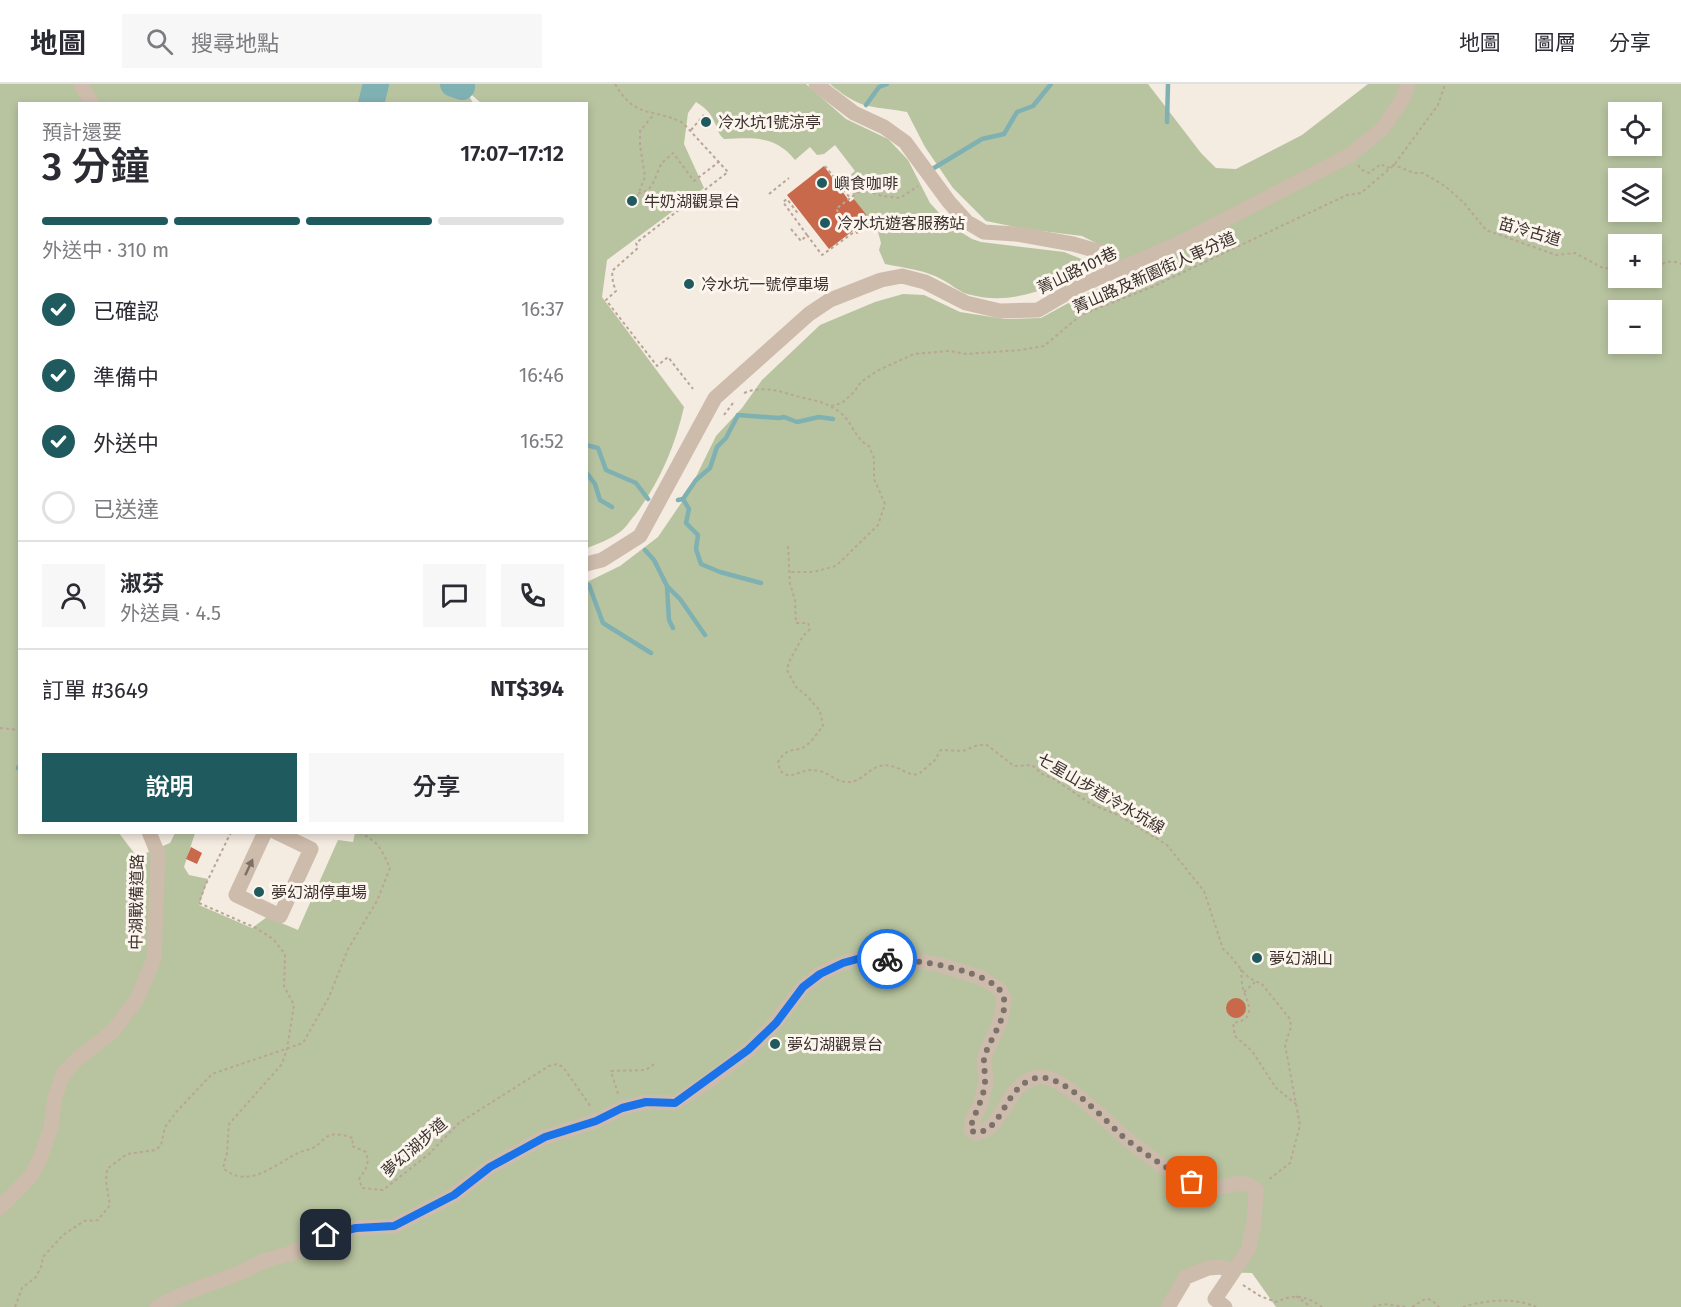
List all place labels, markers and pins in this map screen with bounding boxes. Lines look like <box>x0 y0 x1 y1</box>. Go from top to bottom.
place label: 冷水坑1號涼亭 <box>718 113 821 132</box>
marker: 冷水坑1號涼亭 <box>699 115 713 129</box>
place label: 嶼食咖啡 <box>834 174 898 193</box>
marker: 嶼食咖啡 <box>815 176 829 190</box>
place label: 牛奶湖觀景台 <box>644 192 740 211</box>
marker: 牛奶湖觀景台 <box>625 194 639 208</box>
place label: 冷水坑遊客服務站 <box>837 214 965 233</box>
marker: 冷水坑遊客服務站 <box>818 216 832 230</box>
place label: 冷水坑一號停車場 <box>701 275 829 294</box>
marker: 冷水坑一號停車場 <box>682 277 696 291</box>
place label: 夢幻湖停車場 <box>271 883 367 902</box>
marker: 夢幻湖停車場 <box>252 885 266 899</box>
place label: 夢幻湖山 <box>1269 949 1333 968</box>
marker: 夢幻湖山 <box>1250 951 1264 965</box>
place label: 夢幻湖觀景台 <box>787 1035 883 1054</box>
marker: 夢幻湖觀景台 <box>768 1037 782 1051</box>
pin <box>1166 1156 1217 1207</box>
pin <box>300 1209 351 1260</box>

